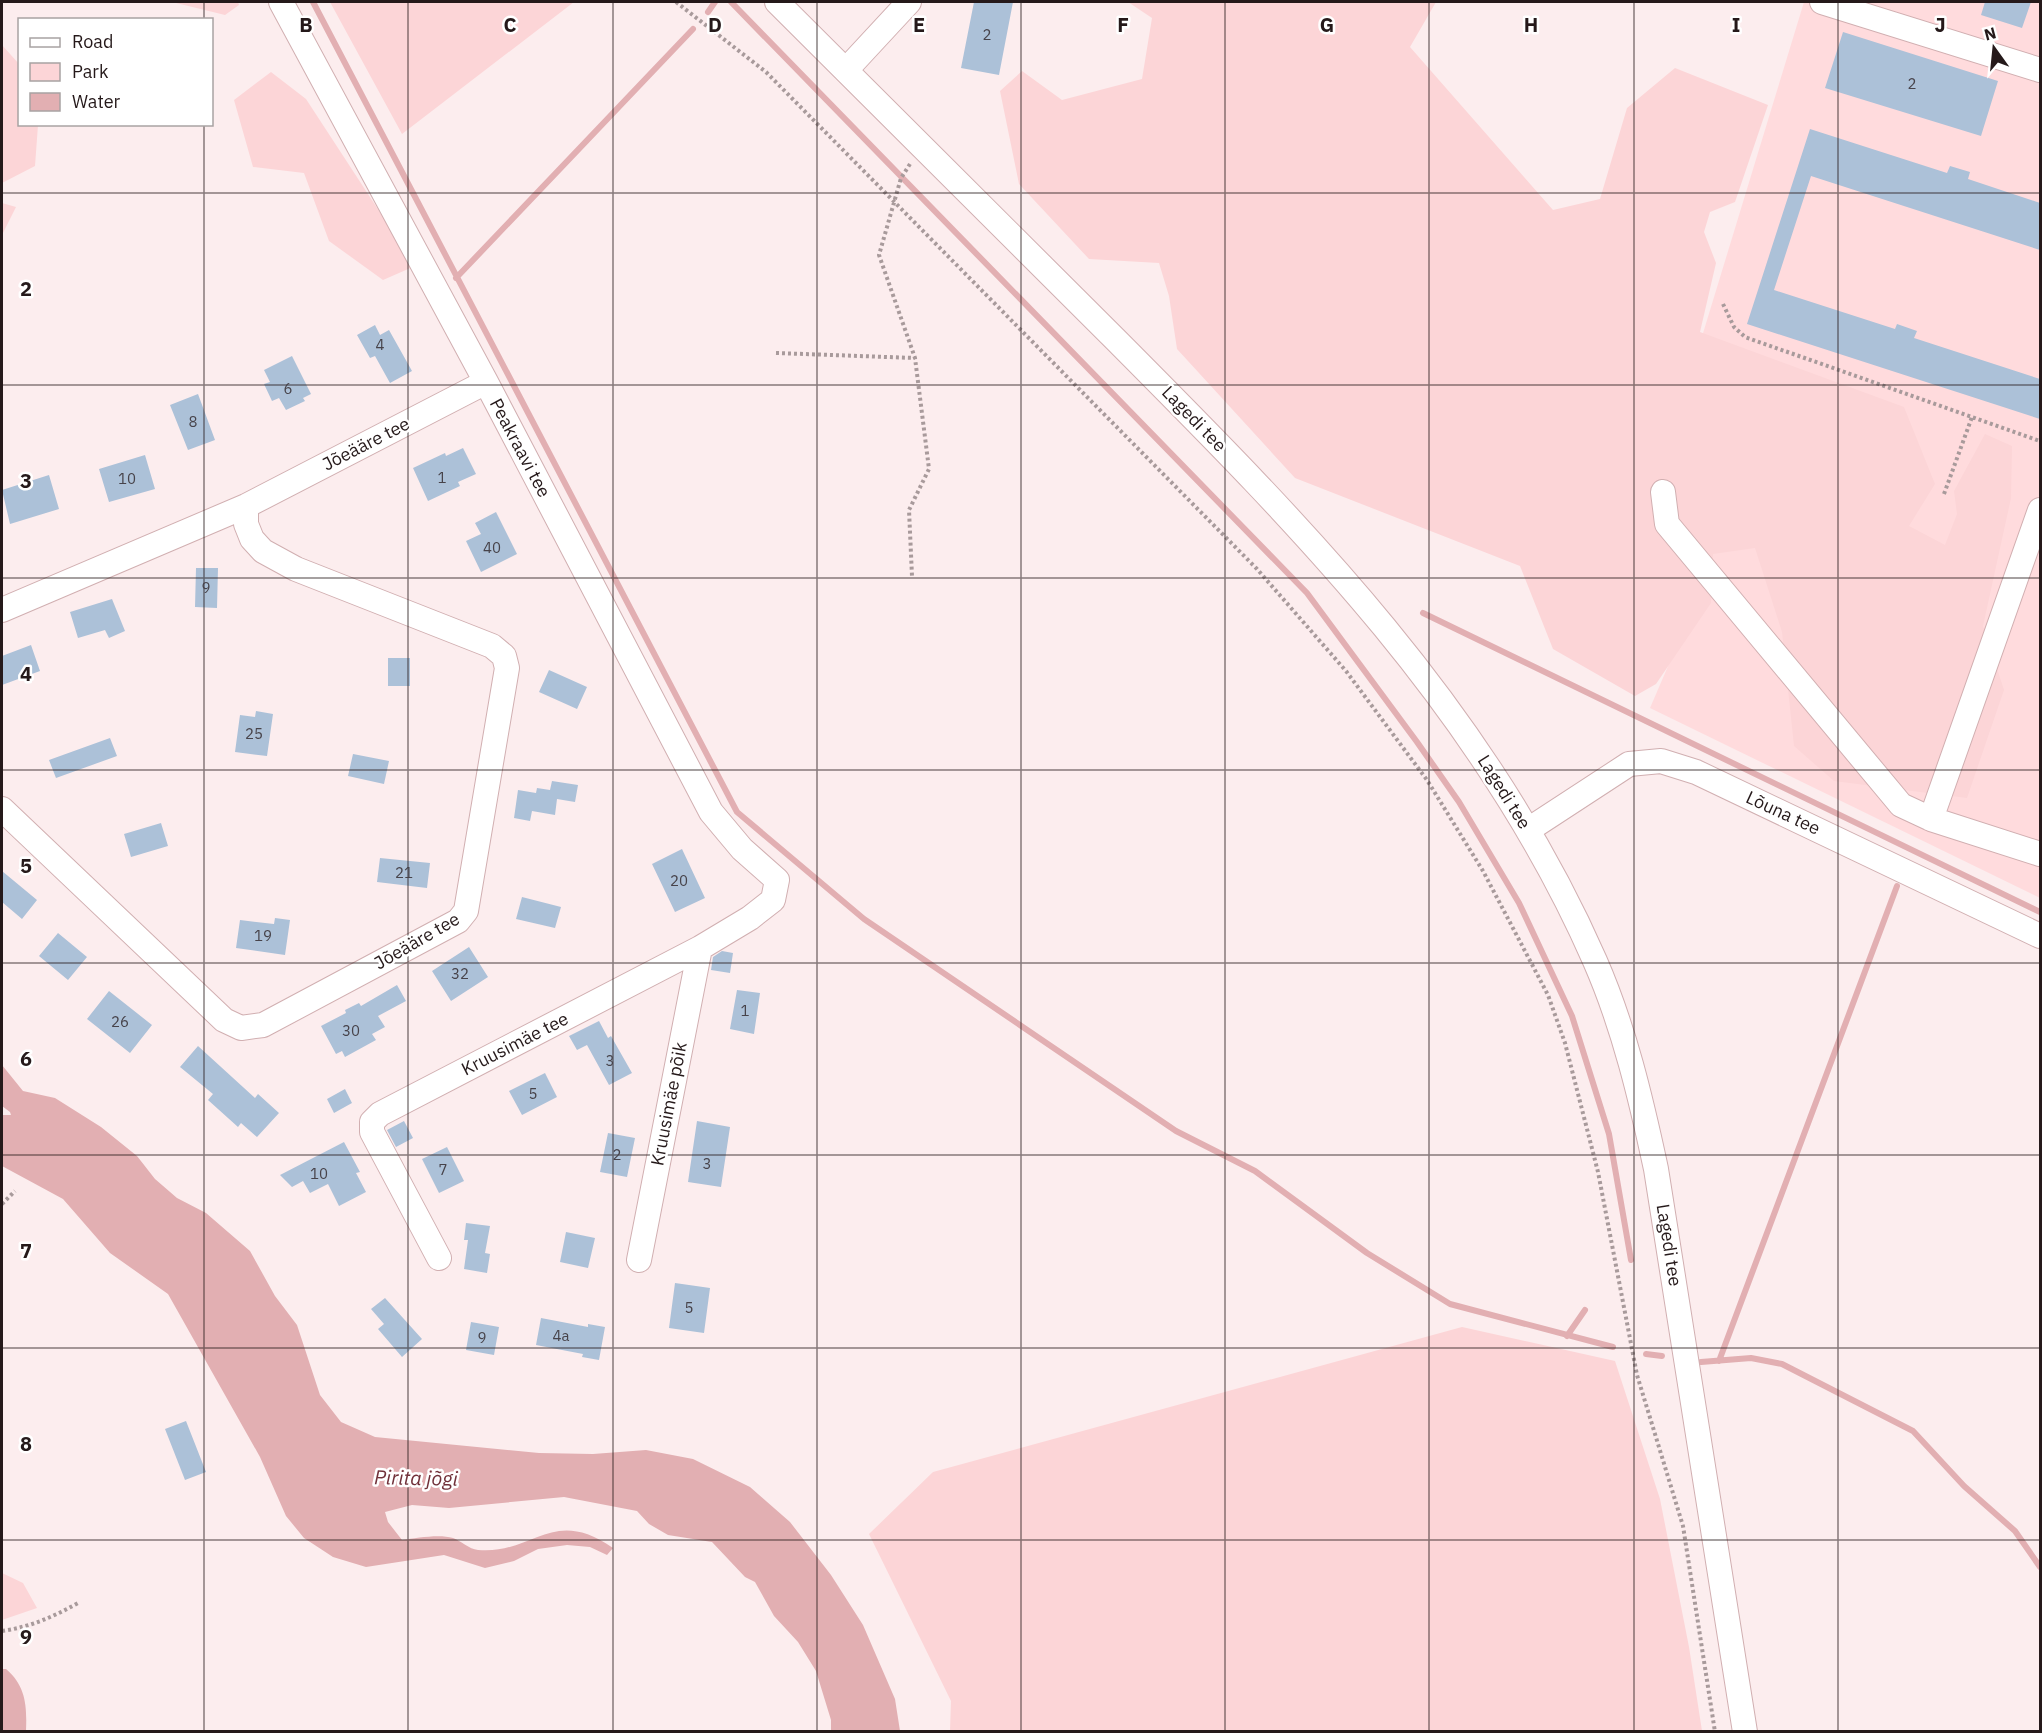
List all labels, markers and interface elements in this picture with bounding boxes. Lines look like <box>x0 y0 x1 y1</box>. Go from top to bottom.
text: B <box>299 11 313 38</box>
text: C <box>503 11 517 38</box>
text: D <box>708 11 722 38</box>
text: E <box>913 11 925 38</box>
text: F <box>1117 11 1129 38</box>
text: G <box>1320 11 1334 38</box>
text: H <box>1524 11 1538 38</box>
text: I <box>1732 11 1740 38</box>
text: J <box>1934 11 1946 38</box>
legend <box>18 18 213 126</box>
north arrow <box>1964 18 2024 78</box>
text: N <box>1982 22 1998 45</box>
house number: 2 <box>982 25 992 44</box>
text: Road <box>72 30 113 53</box>
text: Park <box>72 60 109 83</box>
house number: 2 <box>1907 74 1917 93</box>
text: Water <box>72 90 121 113</box>
text: 2 <box>20 275 32 302</box>
house number: 4 <box>375 335 385 354</box>
house number: 6 <box>283 379 293 398</box>
street label: Lagedi tee <box>1157 381 1232 457</box>
street label: Peakraavi tee <box>485 394 556 501</box>
house number: 8 <box>188 412 198 431</box>
street label: Jõeääre tee <box>318 412 413 475</box>
text: 3 <box>20 467 32 494</box>
house number: 1 <box>437 468 447 487</box>
house number: 10 <box>118 469 136 488</box>
house number: 40 <box>483 538 501 557</box>
house number: 9 <box>201 578 211 597</box>
text: 4 <box>20 660 32 687</box>
house number: 25 <box>245 724 263 743</box>
street label: Lagedi tee <box>1473 750 1536 833</box>
street label: Lõuna tee <box>1742 785 1824 840</box>
text: 5 <box>20 852 32 879</box>
house number: 21 <box>395 863 413 882</box>
house number: 20 <box>670 871 688 890</box>
street label: Jõeääre tee <box>370 907 464 974</box>
house number: 19 <box>254 926 272 945</box>
house number: 32 <box>451 964 469 983</box>
house number: 1 <box>740 1001 750 1020</box>
street label: Kruusimäe tee <box>457 1007 572 1080</box>
house number: 26 <box>111 1012 129 1031</box>
house number: 30 <box>342 1021 360 1040</box>
street label: Kruusimäe põik <box>645 1040 692 1168</box>
text: 6 <box>20 1045 32 1072</box>
house number: 3 <box>605 1051 615 1070</box>
house number: 5 <box>528 1084 538 1103</box>
house number: 2 <box>612 1145 622 1164</box>
house number: 3 <box>702 1154 712 1173</box>
house number: 7 <box>438 1160 448 1179</box>
house number: 10 <box>310 1164 328 1183</box>
street label: Lagedi tee <box>1652 1202 1687 1288</box>
text: 7 <box>20 1237 32 1264</box>
house number: 5 <box>684 1298 694 1317</box>
house number: 4a <box>552 1326 570 1345</box>
house number: 9 <box>477 1328 487 1347</box>
text: 8 <box>20 1430 32 1457</box>
water label: Pirita jõgi <box>374 1463 459 1492</box>
text: 9 <box>20 1623 32 1650</box>

